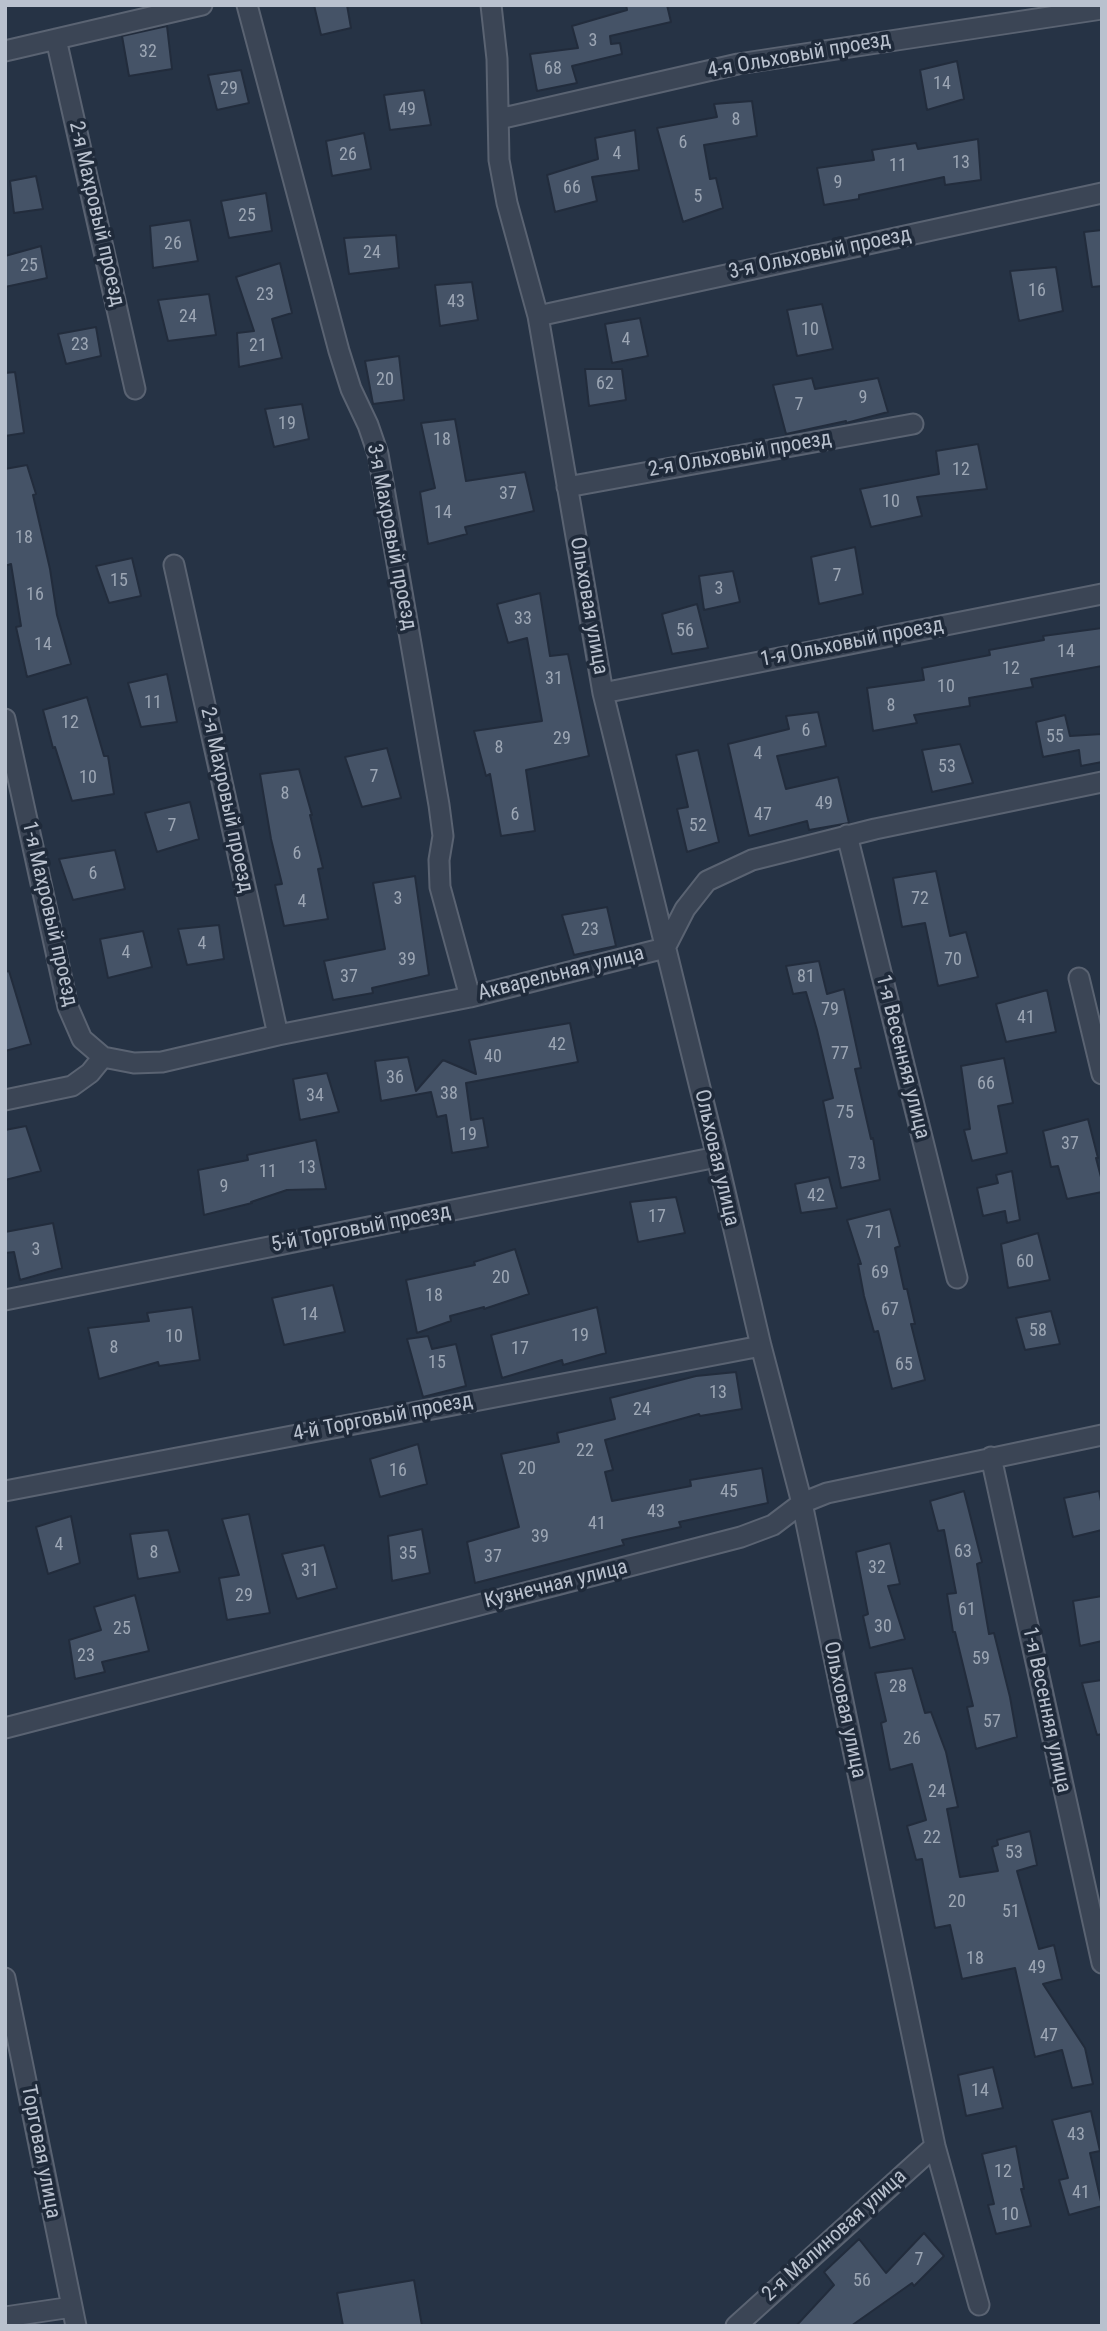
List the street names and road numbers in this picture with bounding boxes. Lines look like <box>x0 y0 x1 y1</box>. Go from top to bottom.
street label: 4-я Ольховый проезд <box>705 27 893 85</box>
street label: 2-я Махровый проезд <box>62 119 130 309</box>
street label: 3-я Ольховый проезд <box>727 222 913 286</box>
street label: 2-я Ольховый проезд <box>646 426 834 484</box>
street label: 3-я Махровый проезд <box>361 442 421 632</box>
street label: Ольховая улица <box>564 535 612 677</box>
street label: 1-я Ольховый проезд <box>758 613 946 673</box>
street label: 2-я Махровый проезд <box>194 705 258 895</box>
street label: 1-я Махровый проезд <box>15 819 83 1009</box>
street label: Акварельная улица <box>475 941 647 1007</box>
street label: 1-я Весенняя улица <box>869 972 935 1142</box>
street label: Ольховая улица <box>688 1087 744 1229</box>
street label: 5-й Торговый проезд <box>269 1199 453 1259</box>
street label: 4-й Торговый проезд <box>291 1388 475 1448</box>
street label: Кузнечная улица <box>482 1555 630 1615</box>
street label: 1-я Весенняя улица <box>1016 1625 1076 1795</box>
street label: Ольховая улица <box>817 1639 871 1781</box>
street label: Торговая улица <box>15 2083 65 2221</box>
street label: 2-я Малиновая улица <box>758 2165 912 2307</box>

